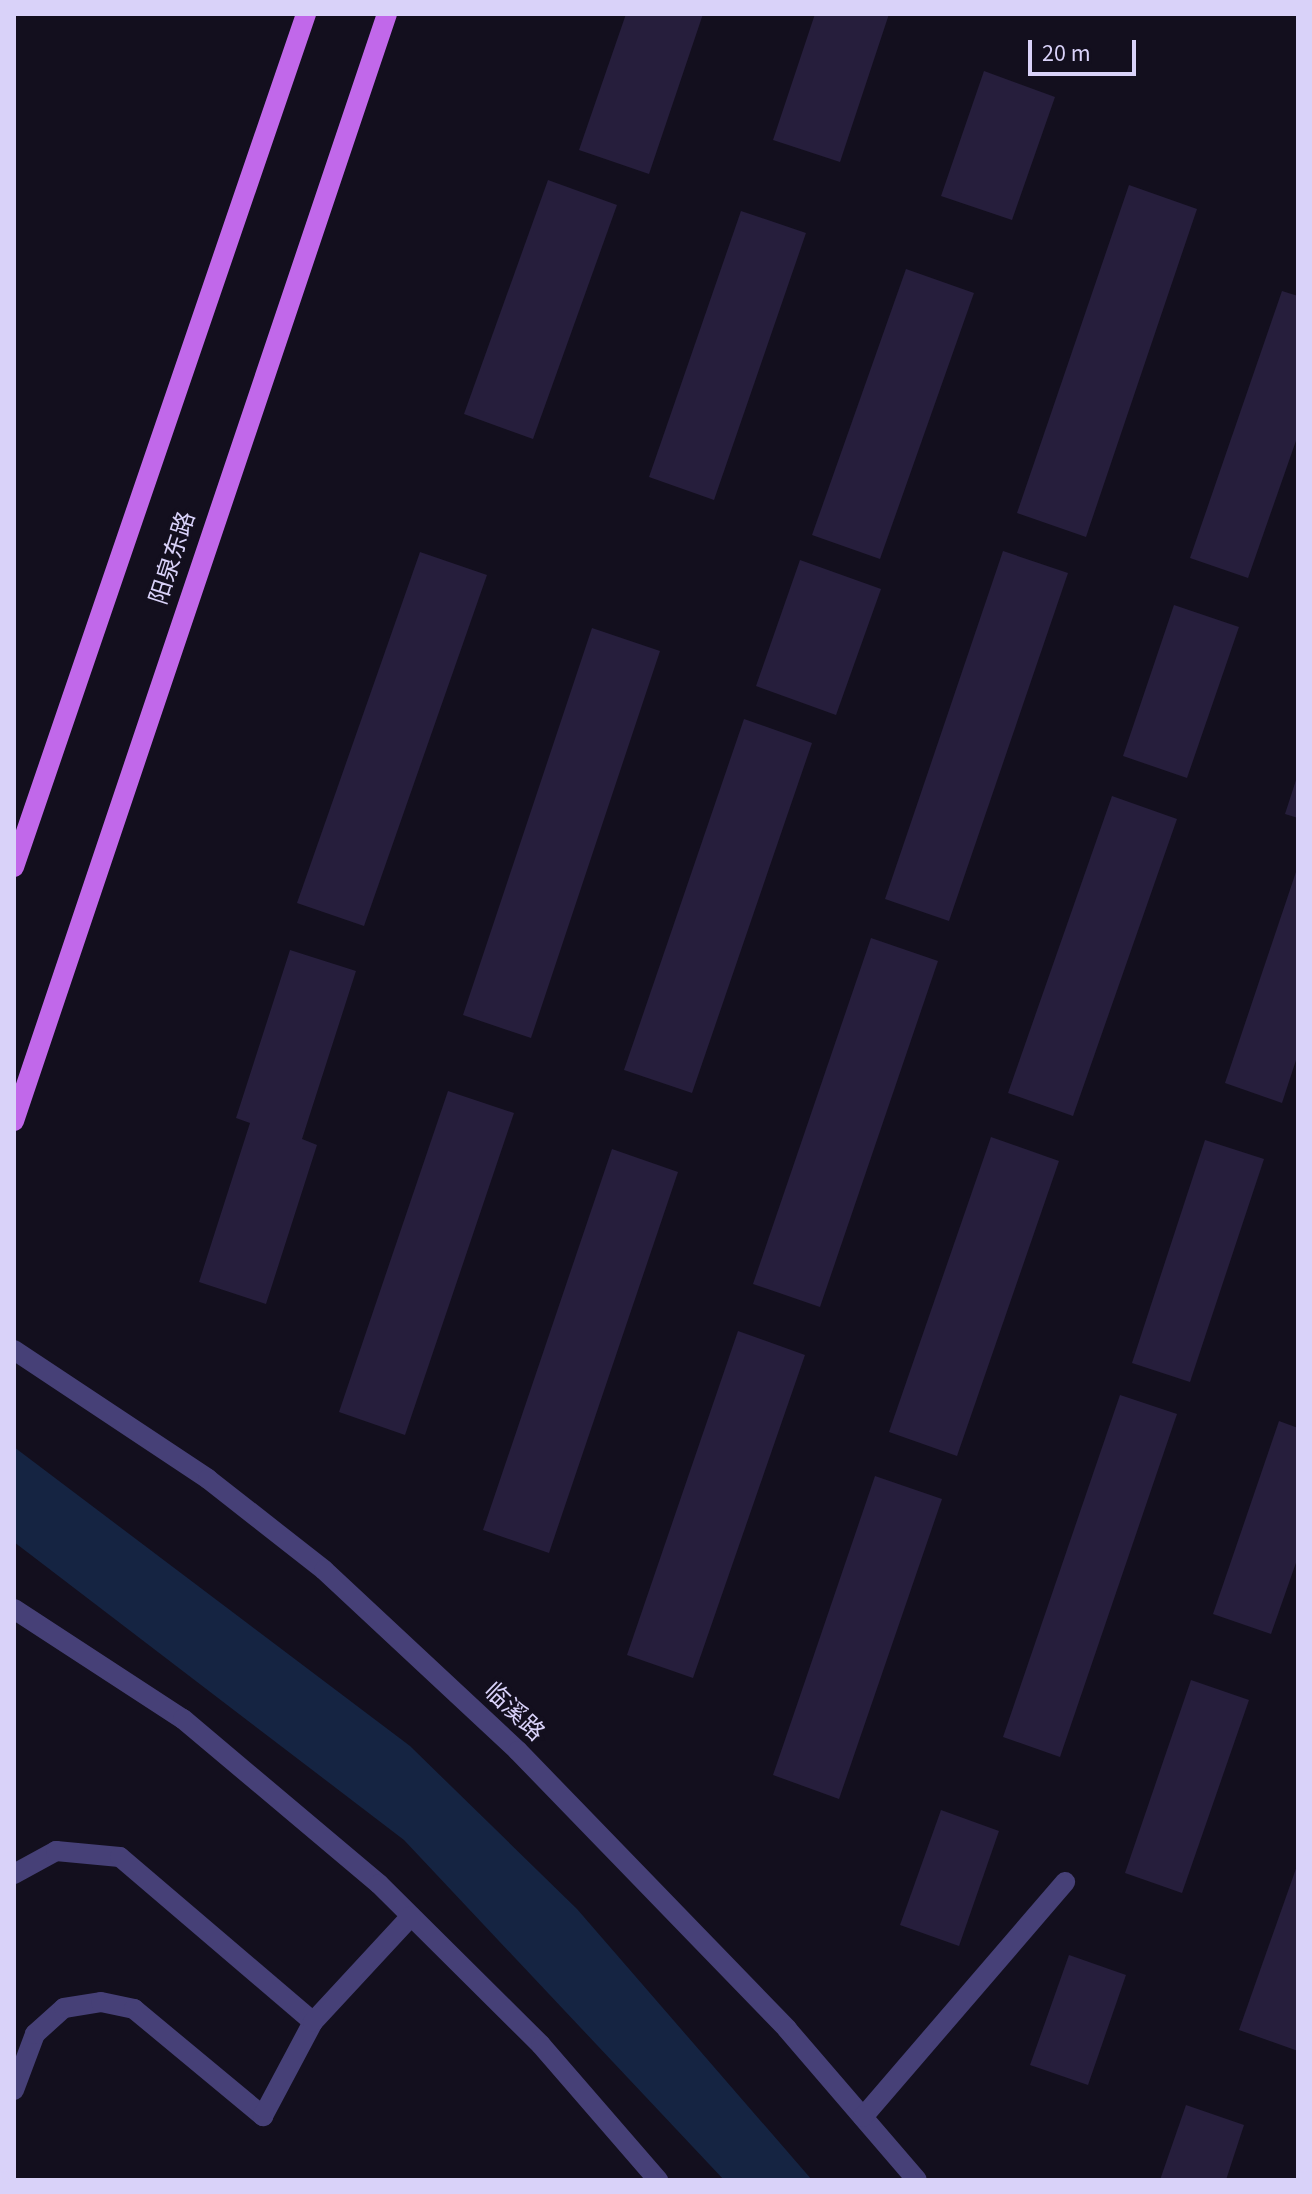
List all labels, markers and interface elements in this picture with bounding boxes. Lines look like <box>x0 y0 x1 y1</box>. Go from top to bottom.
scale bar <box>1032 24 1140 74</box>
text: 20 m <box>1042 36 1091 71</box>
street label: 阳泉东路 <box>144 508 202 608</box>
street label: 临溪路 <box>478 1677 550 1747</box>

